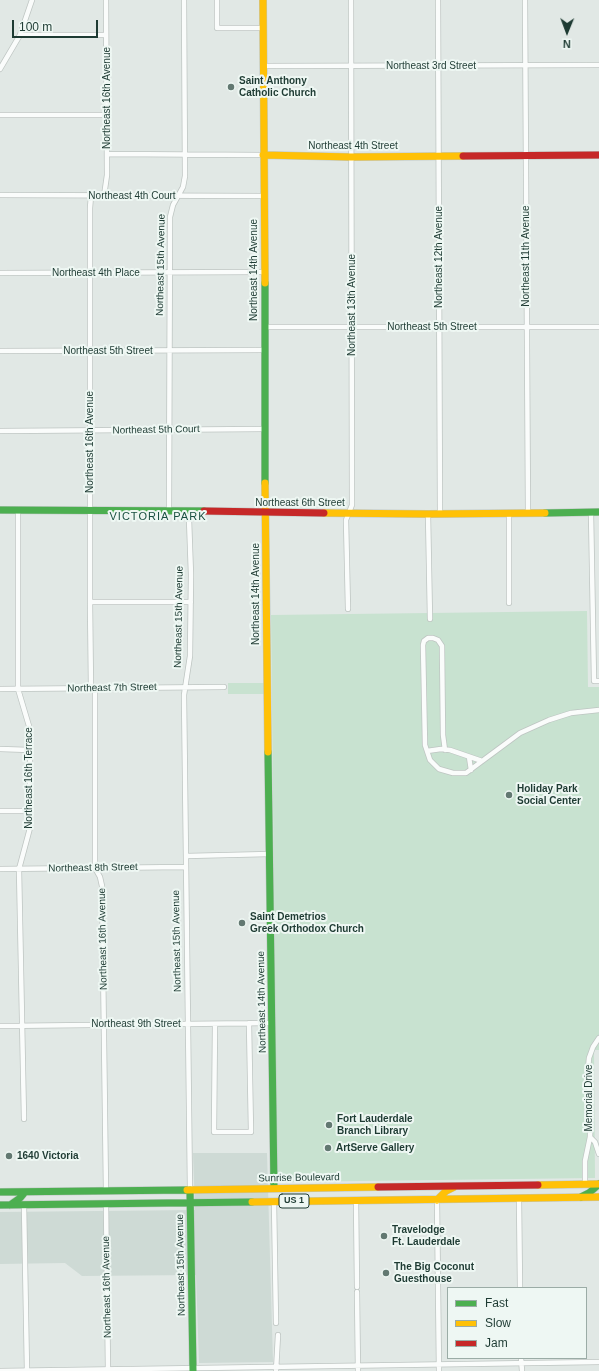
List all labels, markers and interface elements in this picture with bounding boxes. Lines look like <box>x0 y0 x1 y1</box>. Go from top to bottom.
scale bar <box>14 12 100 38</box>
north arrow <box>547 12 587 52</box>
text: 100 m <box>19 20 52 34</box>
text: N <box>563 38 571 50</box>
street label: Northeast 16th Avenue <box>101 47 113 149</box>
street label: Northeast 3rd Street <box>386 60 476 72</box>
place label: Saint Anthony Catholic Church <box>239 75 316 98</box>
marker: Saint Anthony Catholic Church <box>226 82 236 92</box>
street label: Northeast 4th Street <box>308 140 398 152</box>
street label: Northeast 4th Court <box>88 190 176 202</box>
street label: Northeast 11th Avenue <box>520 205 532 307</box>
street label: Northeast 12th Avenue <box>433 206 445 308</box>
street label: Northeast 15th Avenue <box>154 214 168 316</box>
street label: Northeast 14th Avenue <box>248 219 260 321</box>
street label: Northeast 13th Avenue <box>346 254 358 356</box>
street label: Northeast 4th Place <box>52 267 140 279</box>
street label: Northeast 5th Street <box>387 321 477 333</box>
street label: Northeast 5th Street <box>63 345 153 357</box>
street label: Northeast 16th Avenue <box>84 391 96 493</box>
street label: Northeast 5th Court <box>112 423 200 437</box>
street label: Northeast 6th Street <box>255 497 345 509</box>
district label: VICTORIA PARK <box>110 510 206 524</box>
street label: Northeast 14th Avenue <box>250 543 262 645</box>
street label: Northeast 15th Avenue <box>172 566 186 668</box>
street label: Northeast 7th Street <box>67 681 157 695</box>
street label: Northeast 16th Terrace <box>23 727 35 829</box>
place label: Holiday Park Social Center <box>517 783 581 806</box>
marker: Holiday Park Social Center <box>504 790 514 800</box>
street label: Northeast 8th Street <box>48 861 138 875</box>
street label: Northeast 16th Avenue <box>96 888 110 990</box>
street label: Northeast 15th Avenue <box>170 890 184 992</box>
place label: Saint Demetrios Greek Orthodox Church <box>250 911 364 934</box>
marker: Saint Demetrios Greek Orthodox Church <box>237 918 247 928</box>
street label: Northeast 14th Avenue <box>255 951 269 1053</box>
street label: Northeast 9th Street <box>91 1018 181 1030</box>
street label: Memorial Drive <box>583 1064 595 1132</box>
place label: Fort Lauderdale Branch Library <box>337 1113 413 1136</box>
marker: Fort Lauderdale Branch Library <box>324 1120 334 1130</box>
place label: ArtServe Gallery <box>336 1142 414 1154</box>
marker: ArtServe Gallery <box>323 1143 333 1153</box>
place label: 1640 Victoria <box>17 1150 79 1162</box>
marker: 1640 Victoria <box>4 1151 14 1161</box>
street label: Sunrise Boulevard <box>258 1171 340 1185</box>
road number: US 1 <box>279 1194 309 1208</box>
street label: Northeast 15th Avenue <box>174 1214 188 1316</box>
place label: Travelodge Ft. Lauderdale <box>392 1224 460 1248</box>
marker: Travelodge Ft. Lauderdale <box>379 1231 389 1241</box>
street label: Northeast 16th Avenue <box>100 1236 114 1338</box>
place label: The Big Coconut Guesthouse <box>394 1261 474 1284</box>
marker: The Big Coconut Guesthouse <box>381 1268 391 1278</box>
legend <box>447 1287 587 1359</box>
text: Fast <box>485 1296 508 1310</box>
text: Slow <box>485 1316 511 1330</box>
text: Jam <box>485 1336 508 1350</box>

